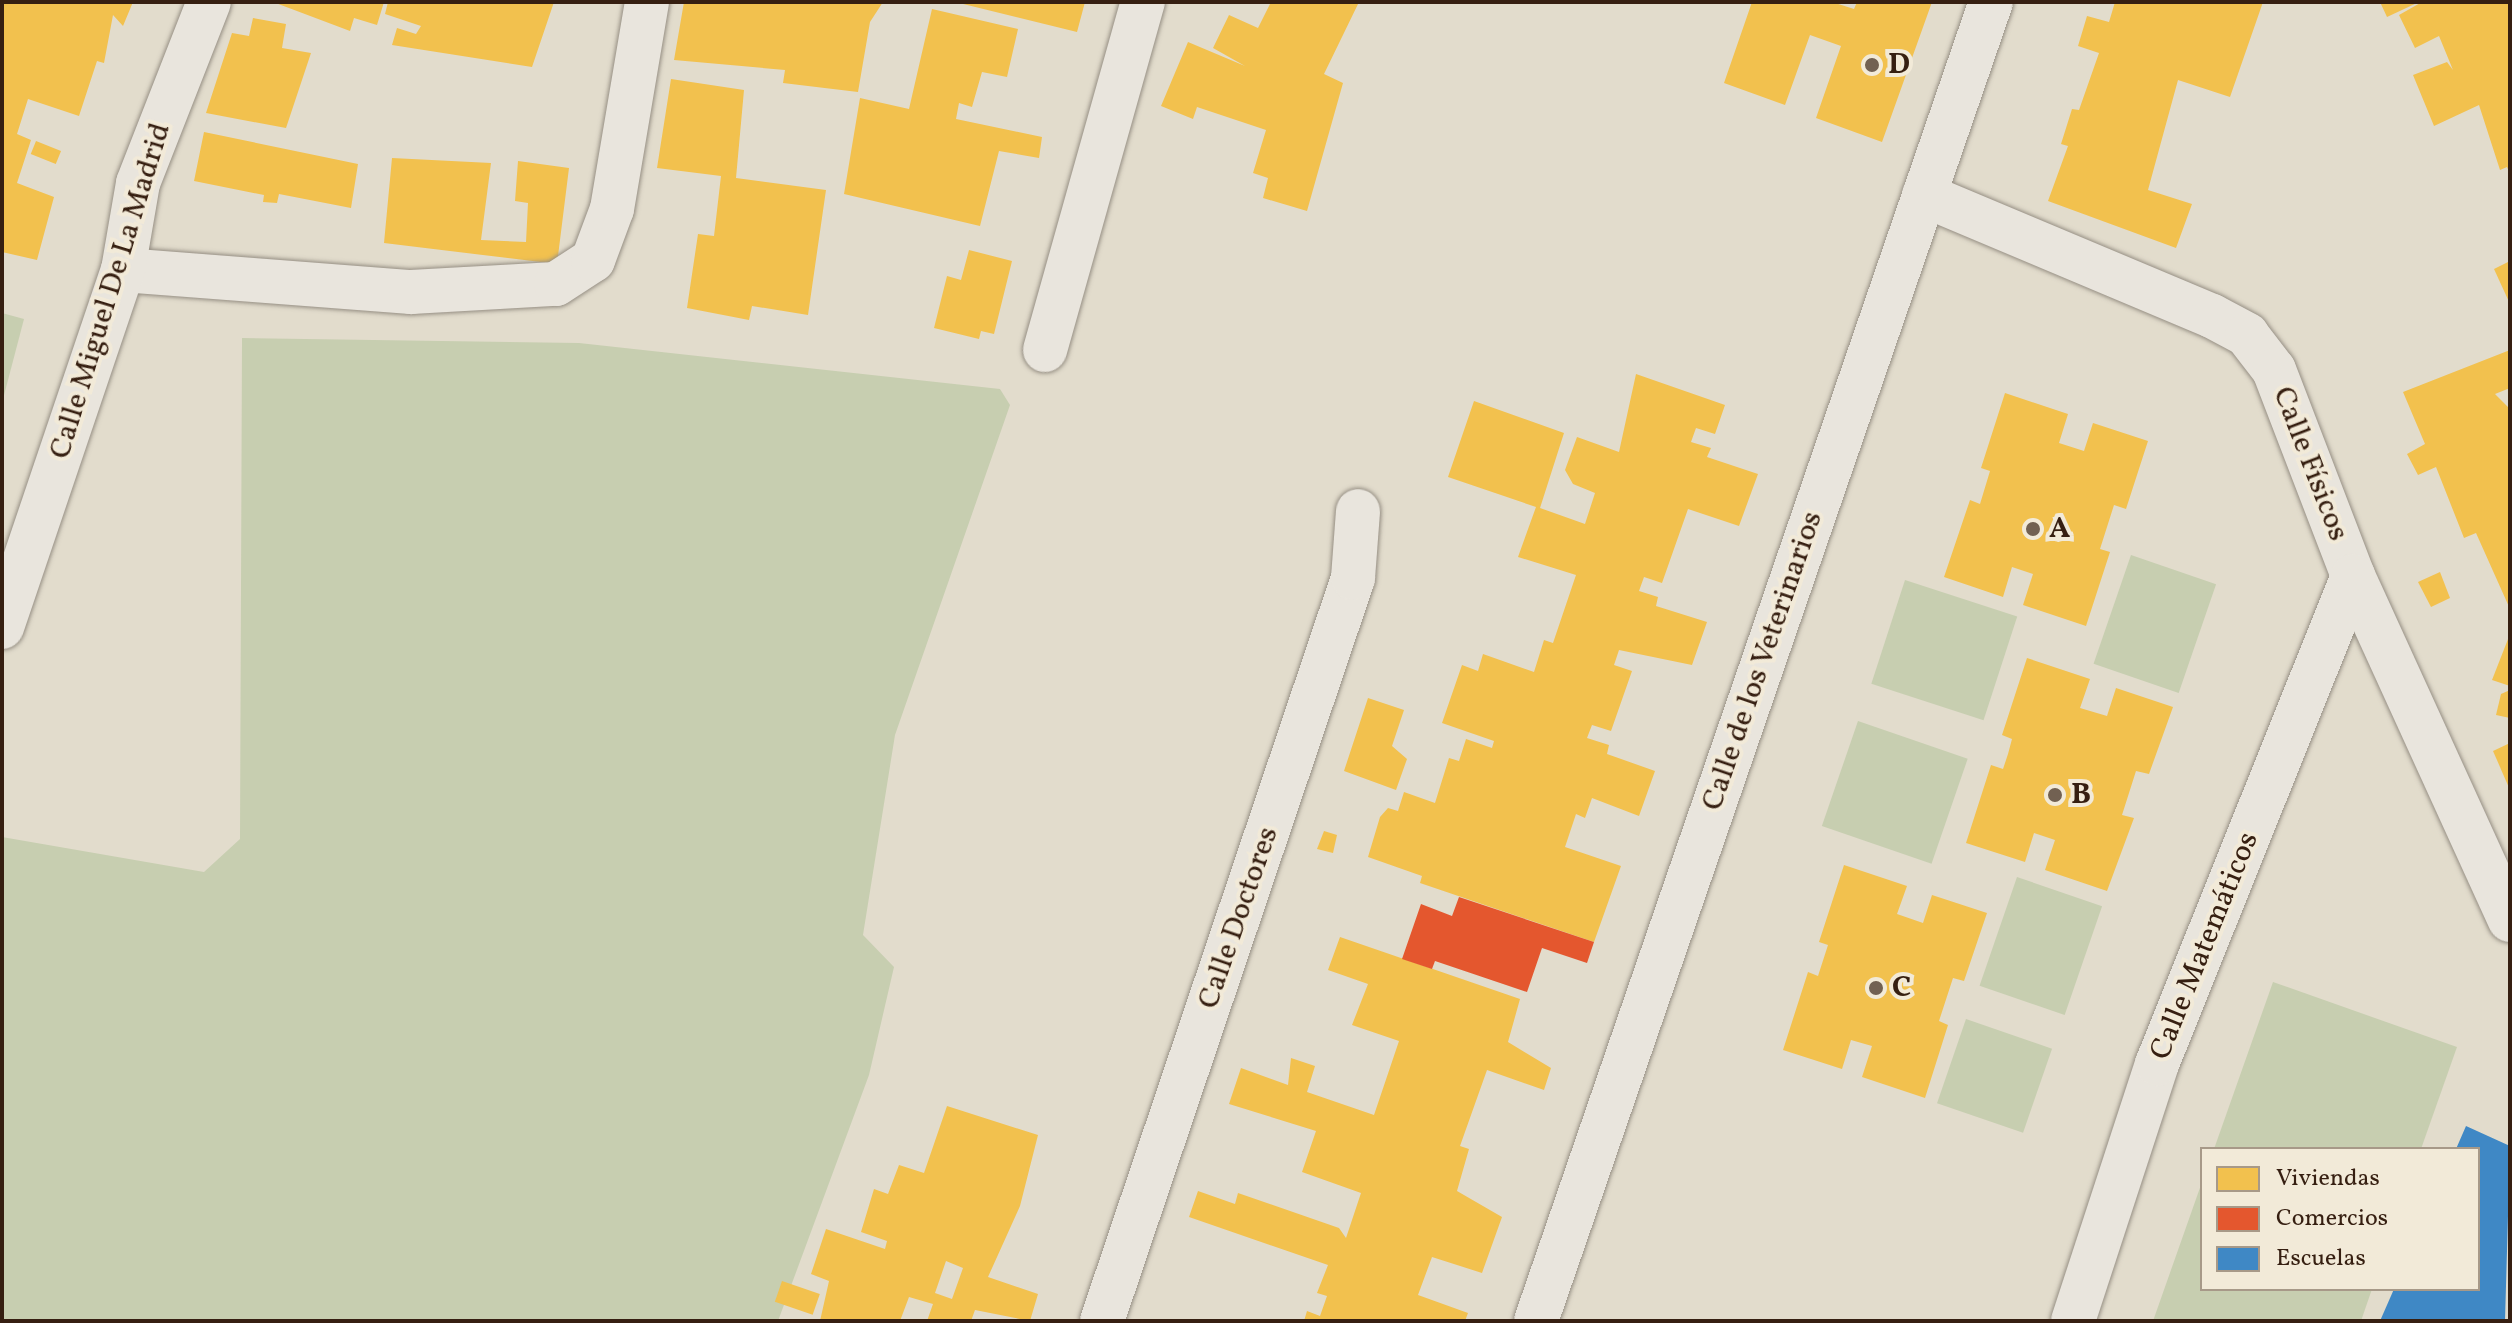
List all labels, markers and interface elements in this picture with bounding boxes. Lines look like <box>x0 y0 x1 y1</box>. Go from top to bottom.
place label: D <box>1888 47 1910 83</box>
marker: D <box>1863 56 1881 74</box>
street label: Calle Miguel De La Madrid <box>43 119 179 463</box>
street label: Calle Físicos <box>2264 382 2356 546</box>
street label: Calle de los Veterinarios <box>1695 506 1831 816</box>
place label: A <box>2049 511 2070 547</box>
marker: A <box>2024 520 2042 538</box>
place label: B <box>2071 777 2091 813</box>
marker: B <box>2046 786 2064 804</box>
street label: Calle Doctores <box>1191 822 1287 1014</box>
street label: Calle Matemáticos <box>2143 827 2267 1065</box>
place label: C <box>1892 970 1911 1006</box>
marker: C <box>1867 979 1885 997</box>
legend <box>2200 1147 2480 1291</box>
text: Viviendas <box>2276 1162 2380 1196</box>
text: Comercios <box>2276 1202 2388 1236</box>
text: Escuelas <box>2276 1242 2366 1276</box>

